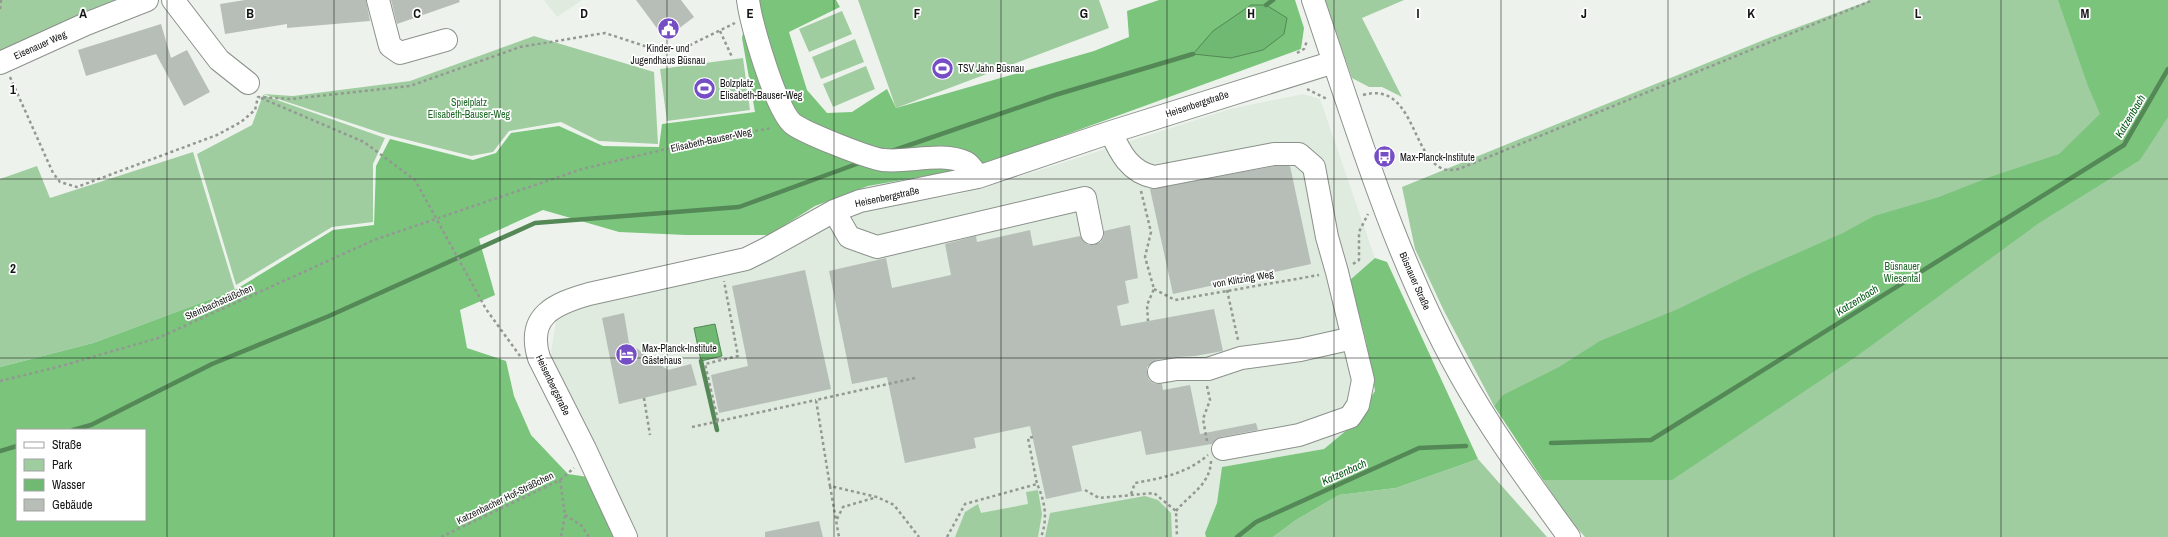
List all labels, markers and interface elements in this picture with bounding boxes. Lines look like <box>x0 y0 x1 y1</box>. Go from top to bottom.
text: A <box>79 5 87 22</box>
text: B <box>246 5 254 22</box>
text: C <box>413 5 421 22</box>
text: D <box>580 5 588 22</box>
text: E <box>746 5 754 22</box>
text: F <box>914 5 921 22</box>
text: G <box>1080 5 1088 22</box>
text: H <box>1247 5 1255 22</box>
text: I <box>1417 5 1420 22</box>
text: J <box>1581 5 1587 22</box>
text: K <box>1747 5 1755 22</box>
text: L <box>1915 5 1922 22</box>
text: M <box>2081 5 2090 22</box>
public building icon: Kinder- und Jugendhaus Büsnau <box>655 15 681 41</box>
street label: Eisenauer Weg <box>12 27 69 62</box>
place label: Kinder- und Jugendhaus Büsnau <box>631 42 705 67</box>
sports icon: TSV Jahn Büsnau <box>929 55 955 81</box>
place label: TSV Jahn Büsnau <box>958 62 1024 75</box>
sports icon: Bolzplatz Elisabeth-Bauser-Weg <box>692 76 718 102</box>
place label: Bolzplatz Elisabeth-Bauser-Weg <box>720 77 803 102</box>
text: 1 <box>10 81 16 98</box>
street label: Heisenbergstraße <box>1164 88 1231 120</box>
water label: Katzenbach <box>2112 92 2148 140</box>
park label: Spielplatz Elisabeth-Bauser-Weg <box>428 96 511 121</box>
street label: Elisabeth-Bauser-Weg <box>669 125 753 155</box>
bus stop icon: Max-Planck-Institute <box>1371 144 1397 170</box>
place label: Max-Planck-Institute <box>1400 151 1475 164</box>
street label: Heisenbergstraße <box>854 184 921 210</box>
street label: Büsnauer Straße <box>1396 250 1434 312</box>
text: 2 <box>10 260 16 277</box>
park label: Büsnauer Wiesental <box>1884 260 1920 285</box>
street label: von Klitzing Weg <box>1211 267 1275 291</box>
street label: Steinbachsträßchen <box>183 281 255 323</box>
water label: Katzenbach <box>1833 281 1881 319</box>
hotel icon: Max-Planck-Institute Gästehaus <box>614 341 640 367</box>
place label: Max-Planck-Institute Gästehaus <box>642 342 717 367</box>
street label: Heisenbergstraße <box>533 353 573 418</box>
legend <box>16 429 146 521</box>
text: Straße <box>52 437 82 453</box>
water label: Katzenbach <box>1319 456 1369 488</box>
text: Park <box>52 457 72 473</box>
street label: Katzenbacher Hof-Sträßchen <box>454 469 556 527</box>
text: Wasser <box>52 477 86 493</box>
text: Gebäude <box>52 497 93 513</box>

